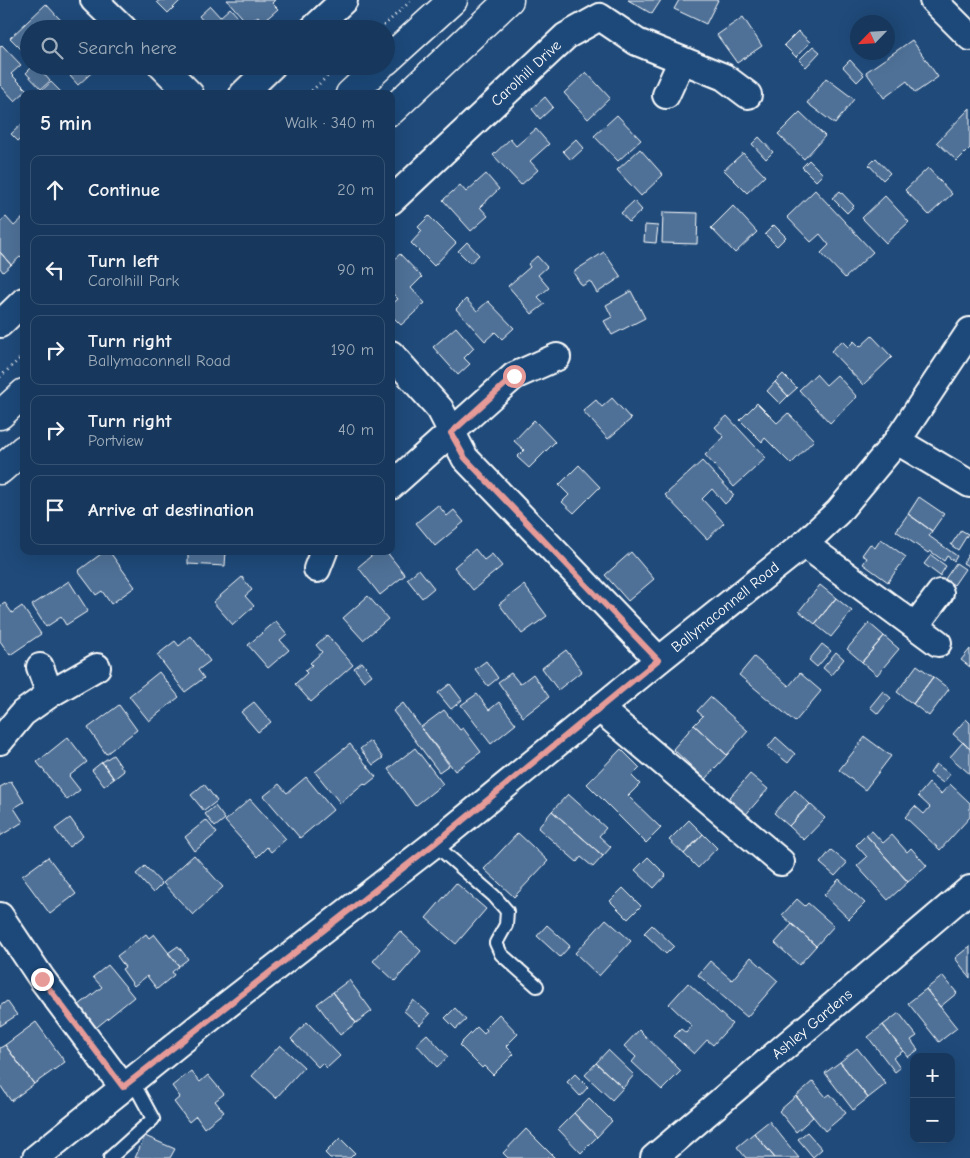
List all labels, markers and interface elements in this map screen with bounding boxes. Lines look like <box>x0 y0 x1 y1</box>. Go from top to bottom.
north arrow <box>850 15 895 60</box>
search box <box>20 20 395 75</box>
icon: search <box>38 34 66 62</box>
street label: Carolhill Drive <box>487 36 565 110</box>
text: Search here <box>78 37 177 59</box>
text: 5 min <box>40 111 92 135</box>
text: Walk · 340 m <box>285 114 375 132</box>
icon: ahead <box>41 176 69 204</box>
text: Continue <box>88 179 160 201</box>
text: 20 m <box>337 181 374 199</box>
text: Turn left <box>88 250 159 272</box>
icon: left <box>41 256 69 284</box>
text: 90 m <box>337 261 374 279</box>
text: Carolhill Park <box>88 272 179 290</box>
text: Turn right <box>88 330 172 352</box>
icon: right <box>41 336 69 364</box>
text: 190 m <box>331 341 374 359</box>
text: Ballymaconnell Road <box>88 352 231 370</box>
route start <box>503 365 526 388</box>
text: Turn right <box>88 410 172 432</box>
icon: right <box>41 416 69 444</box>
text: 40 m <box>338 421 374 439</box>
text: Portview <box>88 432 144 450</box>
icon: arrive <box>41 496 69 524</box>
text: Arrive at destination <box>88 499 254 521</box>
street label: Ballymaconnell Road <box>667 558 783 656</box>
route end <box>31 968 54 991</box>
street label: Ashley Gardens <box>768 985 856 1063</box>
map controls <box>910 1053 955 1143</box>
button: + <box>910 1053 955 1098</box>
button: − <box>910 1098 955 1143</box>

